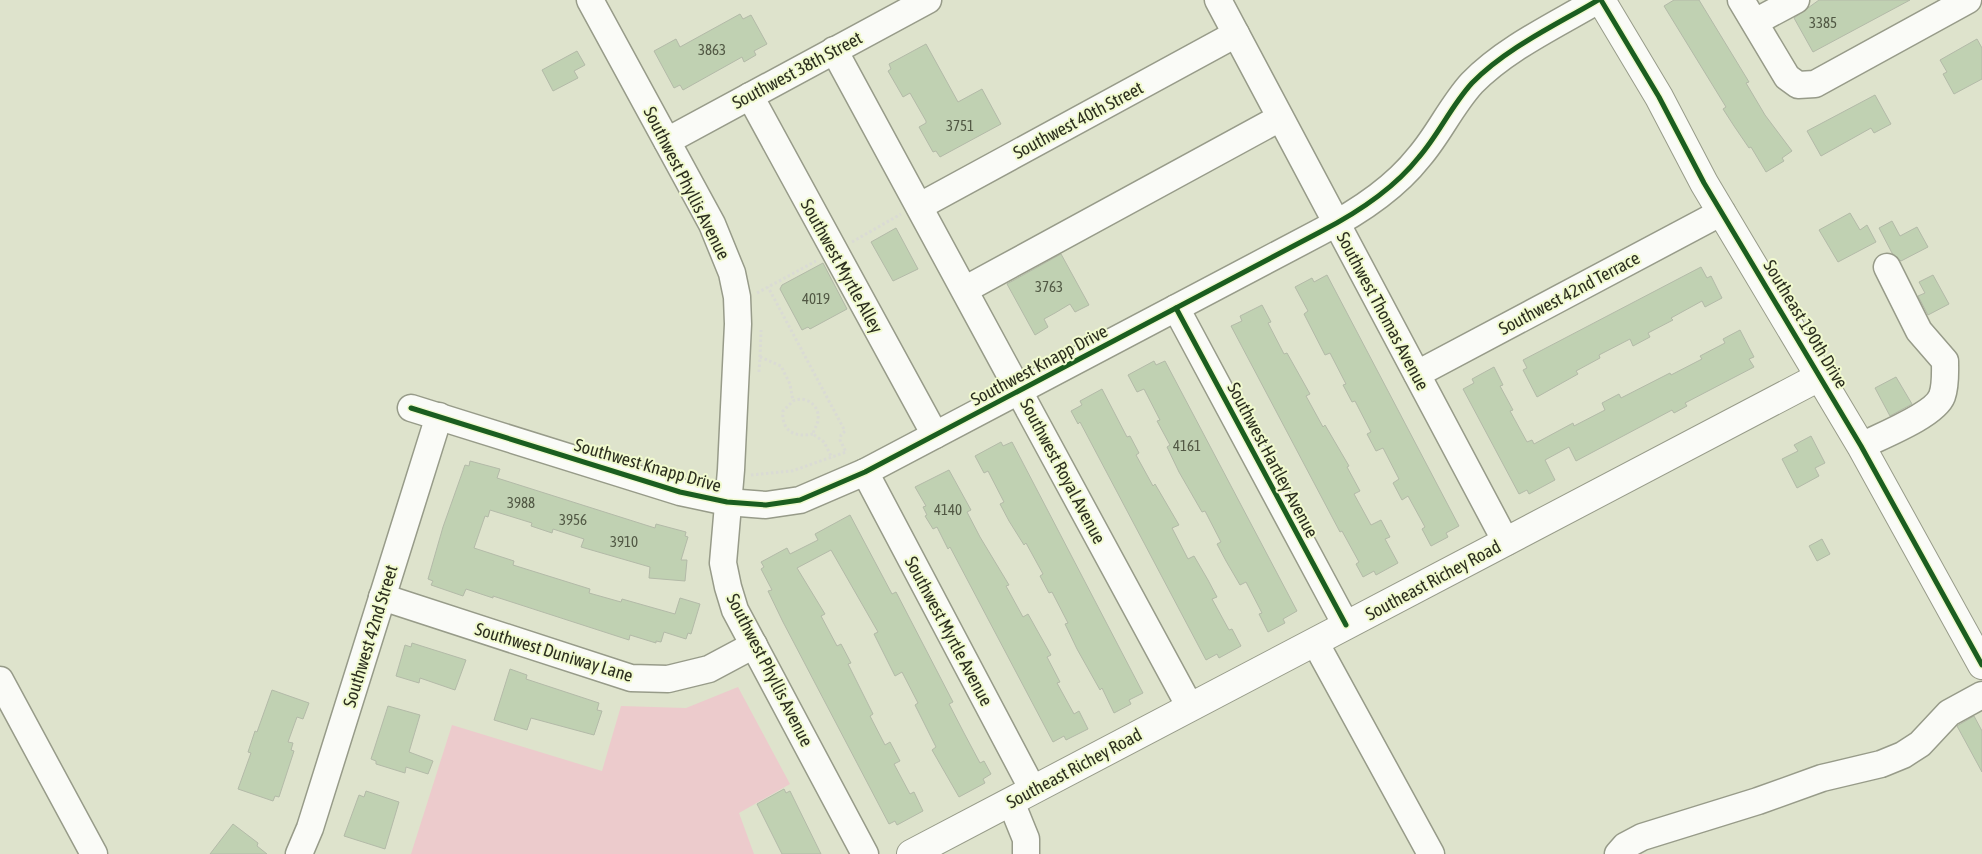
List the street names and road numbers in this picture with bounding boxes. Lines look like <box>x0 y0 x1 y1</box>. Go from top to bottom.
street label: Southwest 38th Street <box>728 27 866 113</box>
street label: Southwest 40th Street <box>1009 77 1147 163</box>
street label: Southwest Phyllis Avenue <box>639 103 735 263</box>
street label: Southwest Myrtle Alley <box>796 195 888 337</box>
street label: Southwest Thomas Avenue <box>1332 228 1434 394</box>
street label: Southwest 42nd Terrace <box>1495 247 1643 339</box>
street label: Southeast 190th Drive <box>1759 256 1853 392</box>
street label: Southwest Knapp Drive <box>967 320 1111 410</box>
street label: Southwest Hartley Avenue <box>1223 379 1323 541</box>
street label: Southwest Royal Avenue <box>1016 395 1110 547</box>
street label: Southwest Knapp Drive <box>572 434 724 496</box>
street label: Southeast Richey Road <box>1362 536 1504 624</box>
street label: Southwest Myrtle Avenue <box>901 553 997 709</box>
street label: Southwest 42nd Street <box>338 562 402 710</box>
street label: Southwest Phyllis Avenue <box>722 590 818 750</box>
street label: Southwest Duniway Lane <box>472 618 636 686</box>
street label: Southeast Richey Road <box>1003 724 1145 812</box>

